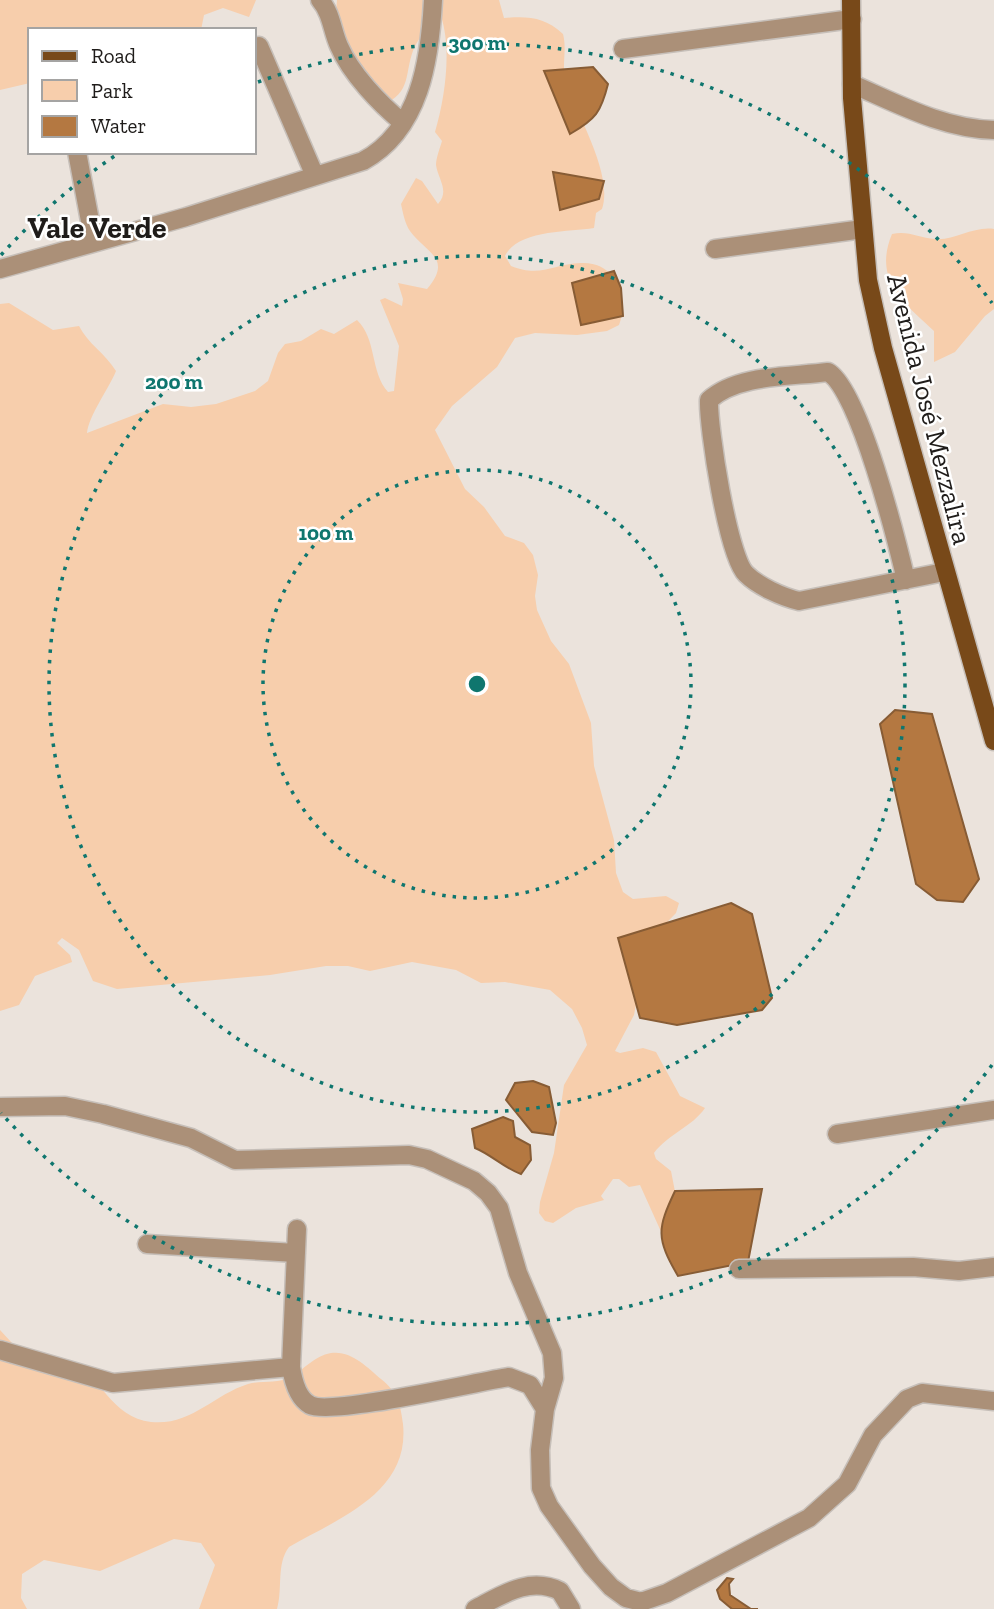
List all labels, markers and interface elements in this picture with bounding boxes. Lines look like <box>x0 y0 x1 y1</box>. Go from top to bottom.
legend <box>28 28 256 154</box>
text: 300 m <box>448 30 506 55</box>
text: Road <box>91 43 137 68</box>
text: Park <box>91 78 133 103</box>
text: Water <box>91 113 146 138</box>
district label: Vale Verde <box>28 210 166 246</box>
street label: Avenida José Mezzalira <box>880 270 979 548</box>
text: 200 m <box>145 369 203 394</box>
text: 100 m <box>299 520 354 545</box>
centre of rings <box>465 672 489 696</box>

